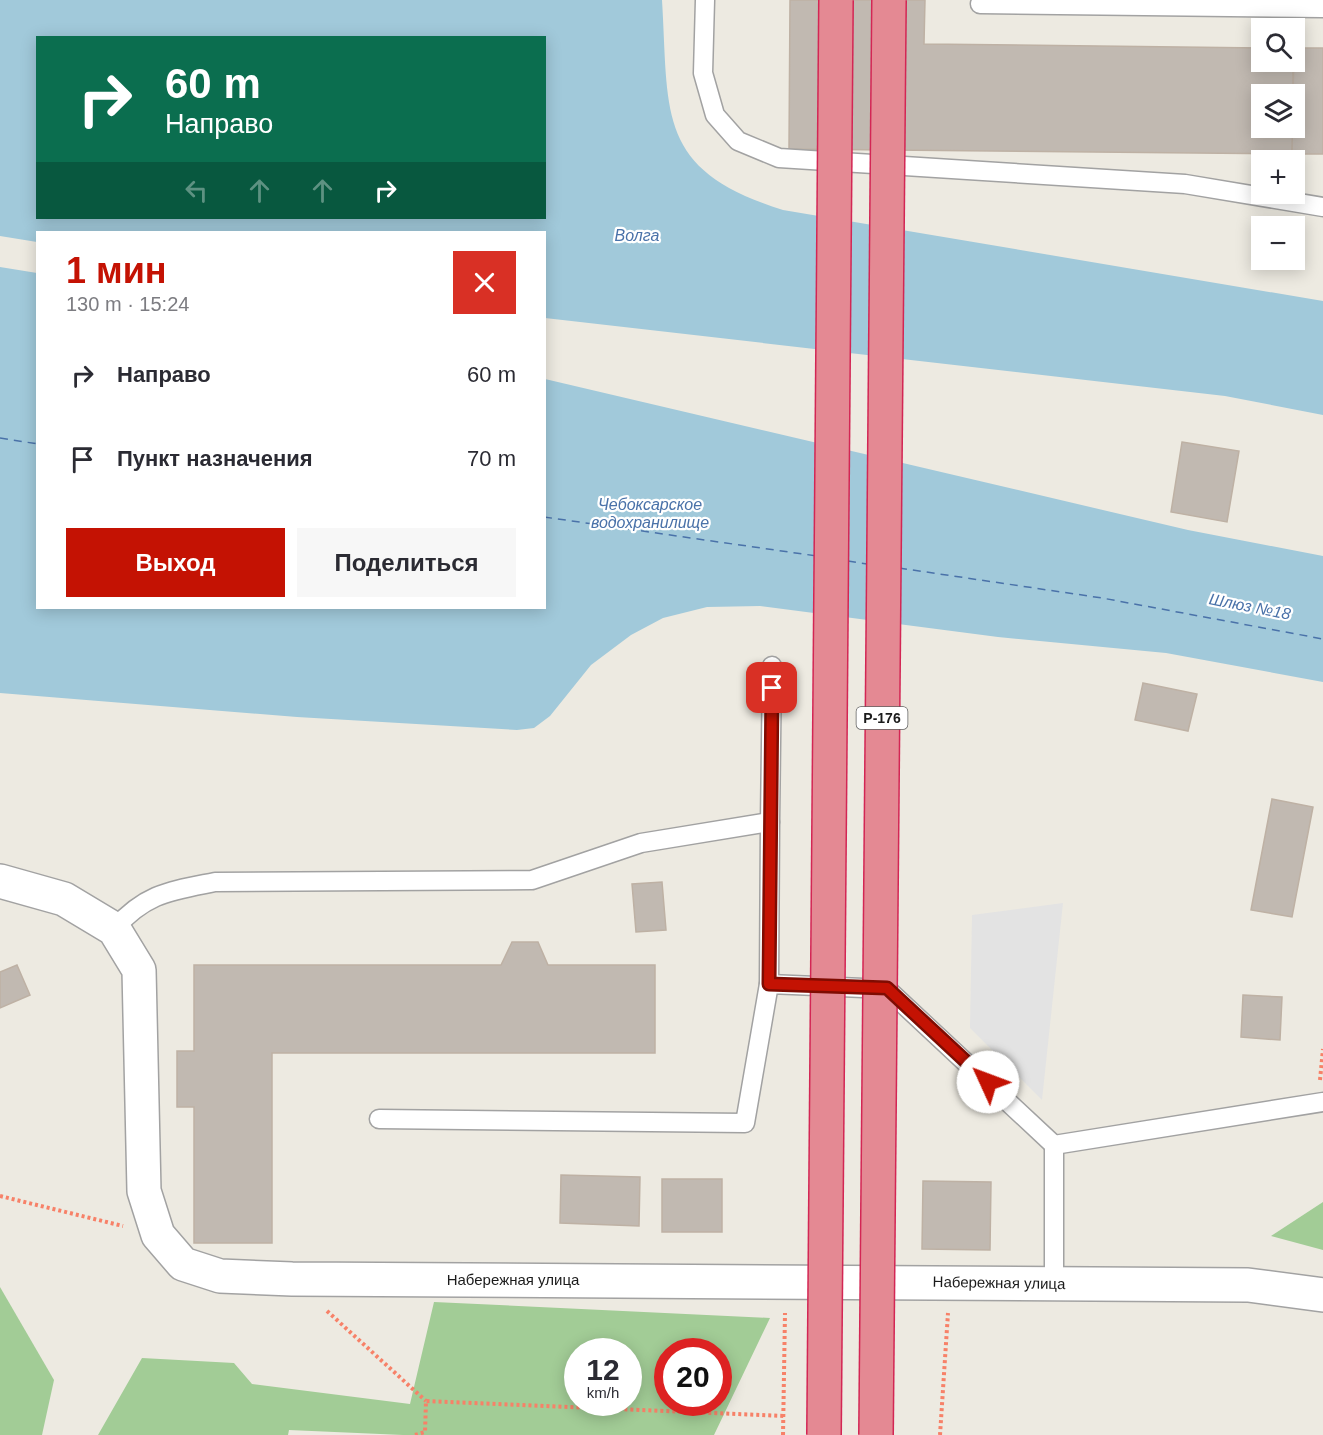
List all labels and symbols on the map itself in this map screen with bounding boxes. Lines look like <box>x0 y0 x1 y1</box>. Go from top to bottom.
water label: Волга <box>615 227 660 244</box>
water label: Чебоксарское водохранилище <box>591 496 709 531</box>
water label: Шлюз №18 <box>1208 590 1292 623</box>
pin <box>746 662 797 713</box>
road number: Р-176 <box>856 707 908 729</box>
position arrow <box>956 1050 1020 1114</box>
street label: Набережная улица <box>447 1271 580 1288</box>
street label: Набережная улица <box>933 1273 1066 1292</box>
speed limit sign: 20 <box>654 1338 732 1416</box>

